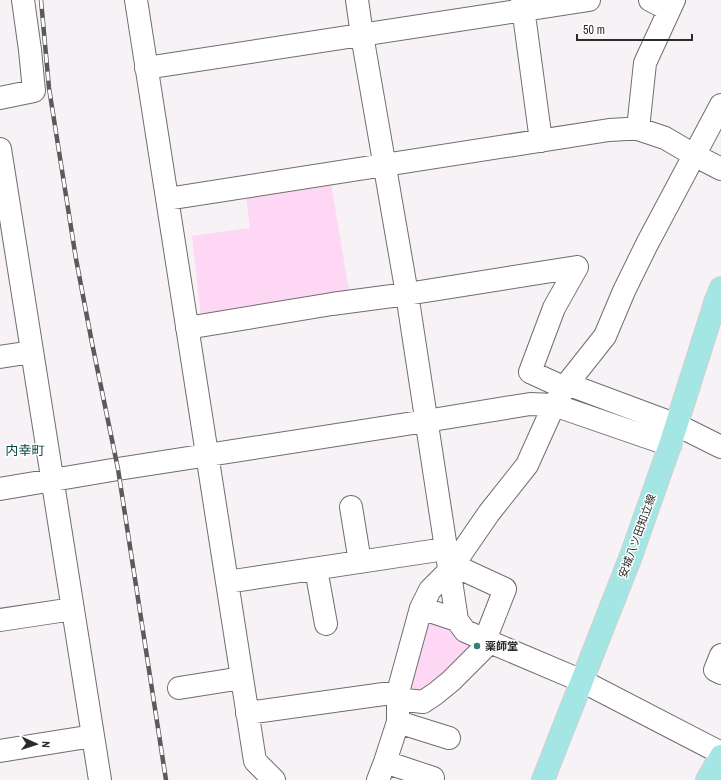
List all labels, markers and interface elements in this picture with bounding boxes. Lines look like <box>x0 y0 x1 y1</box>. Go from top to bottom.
scale bar <box>577 16 692 42</box>
text: 50 m <box>583 22 605 38</box>
district label: 内幸町 <box>5 442 45 459</box>
street label: 安城八ツ田知立線 <box>615 492 659 580</box>
place label: 薬師堂 <box>485 639 518 653</box>
marker: 薬師堂 <box>472 641 482 651</box>
north arrow <box>16 724 56 764</box>
text: N <box>39 741 53 748</box>

